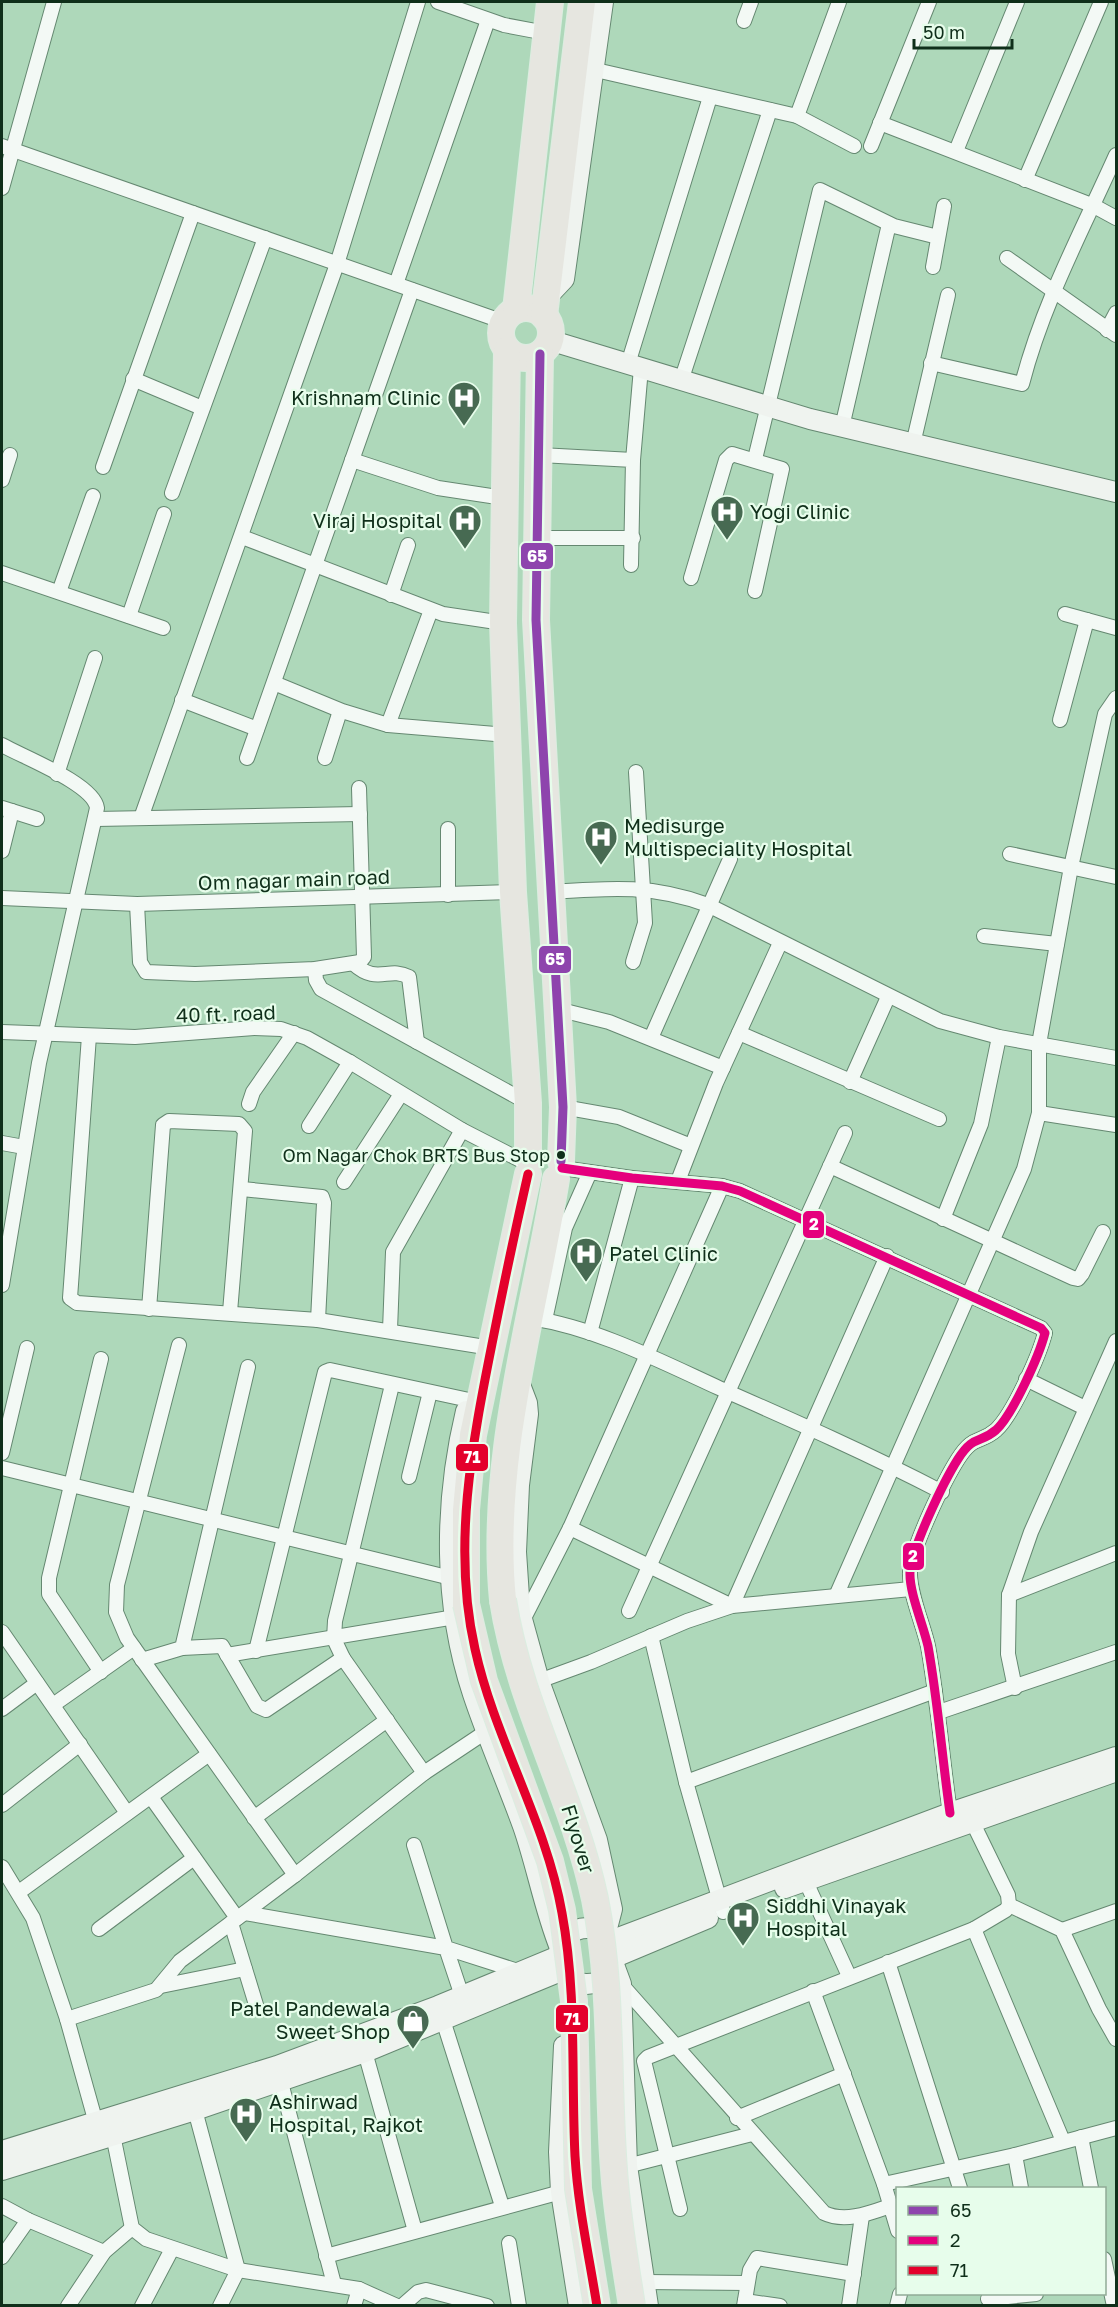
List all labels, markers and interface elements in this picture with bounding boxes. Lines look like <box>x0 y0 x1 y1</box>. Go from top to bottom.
scale bar <box>914 12 1012 50</box>
text: 50 m <box>923 21 965 43</box>
hospital icon: Krishnam Clinic <box>446 380 482 427</box>
place label: Krishnam Clinic <box>291 385 441 409</box>
hospital icon: Yogi Clinic <box>709 494 745 541</box>
place label: Yogi Clinic <box>750 499 850 523</box>
hospital icon: Viraj Hospital <box>447 503 483 550</box>
place label: Viraj Hospital <box>313 508 442 532</box>
line badge: 65 <box>520 542 554 570</box>
text: 65 <box>527 546 547 566</box>
place label: Medisurge Multispeciality Hospital <box>624 813 852 860</box>
hospital icon: Medisurge Multispeciality Hospital <box>583 819 619 866</box>
street label: Om nagar main road <box>197 864 391 894</box>
line badge: 65 <box>538 945 572 974</box>
text: 65 <box>545 949 565 969</box>
street label: 40 ft. road <box>176 999 276 1027</box>
place label: Om Nagar Chok BRTS Bus Stop <box>283 1144 550 1166</box>
marker: Om Nagar Chok BRTS Bus Stop <box>555 1149 567 1161</box>
line badge: 2 <box>802 1210 825 1239</box>
text: 2 <box>809 1214 819 1234</box>
hospital icon: Patel Clinic <box>568 1236 604 1283</box>
place label: Patel Clinic <box>609 1241 718 1265</box>
line badge: 71 <box>455 1443 489 1472</box>
text: 71 <box>464 1447 480 1467</box>
line badge: 2 <box>902 1542 925 1571</box>
text: 2 <box>908 1546 918 1566</box>
street label: Flyover <box>557 1801 601 1876</box>
place label: Siddhi Vinayak Hospital <box>766 1893 907 1940</box>
hospital icon: Siddhi Vinayak Hospital <box>725 1900 761 1947</box>
place label: Patel Pandewala Sweet Shop <box>230 1996 390 2043</box>
shop icon: Patel Pandewala Sweet Shop <box>395 2003 431 2050</box>
line badge: 71 <box>555 2004 589 2033</box>
text: 71 <box>564 2009 580 2029</box>
place label: Ashirwad Hospital, Rajkot <box>269 2089 423 2136</box>
hospital icon: Ashirwad Hospital, Rajkot <box>228 2096 264 2143</box>
legend <box>896 2187 1106 2295</box>
text: 65 <box>950 2199 971 2221</box>
text: 2 <box>950 2229 960 2251</box>
text: 71 <box>950 2259 969 2281</box>

